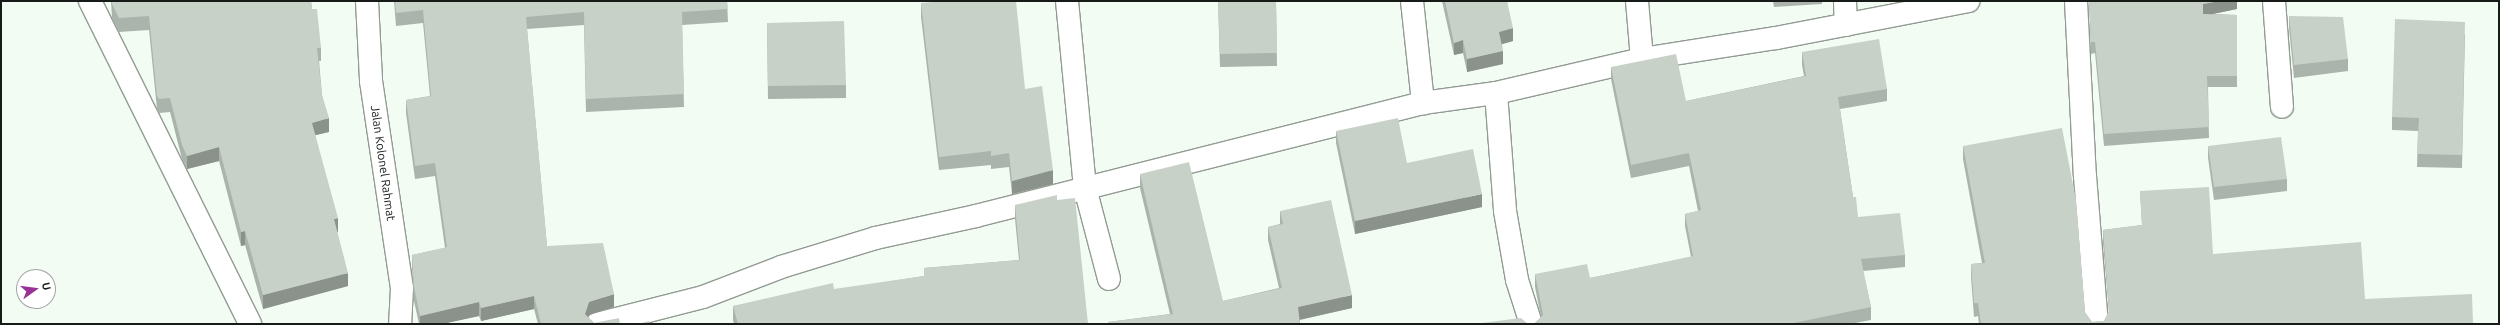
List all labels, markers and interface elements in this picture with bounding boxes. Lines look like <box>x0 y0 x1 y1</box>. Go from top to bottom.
street label: Jalan Kolonel Rahmat <box>368 104 398 222</box>
north arrow <box>16 269 56 309</box>
text: U <box>40 281 53 292</box>

